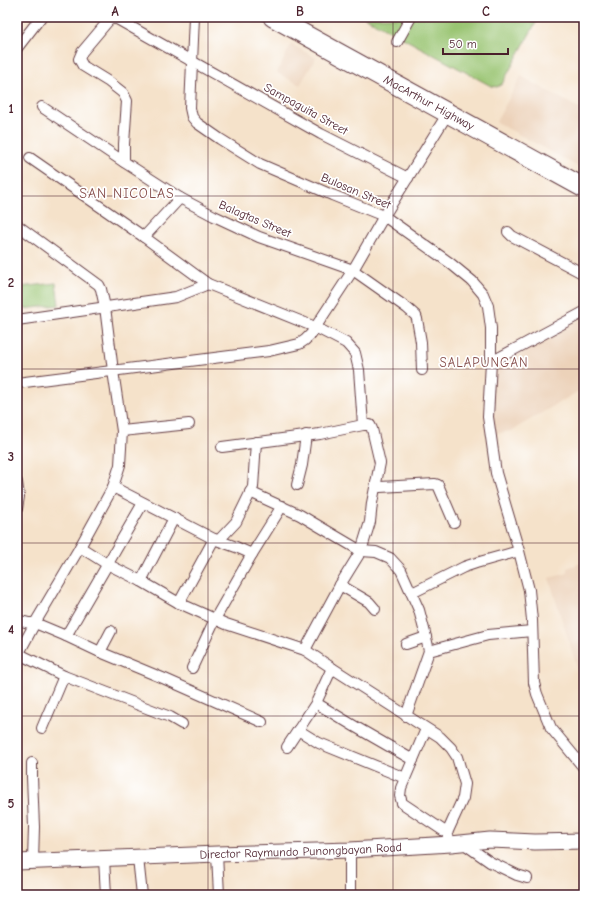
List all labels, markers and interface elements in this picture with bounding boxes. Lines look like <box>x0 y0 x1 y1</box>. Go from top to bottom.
text: A <box>111 4 119 19</box>
text: B <box>296 4 304 19</box>
text: C <box>482 4 490 19</box>
scale bar <box>443 30 508 56</box>
text: 50 m <box>449 37 477 51</box>
street label: MacArthur Highway <box>381 72 477 134</box>
street label: Sampaguita Street <box>262 80 351 138</box>
text: 1 <box>8 101 14 116</box>
street label: Bulosan Street <box>319 170 393 212</box>
district label: SAN NICOLAS <box>79 185 175 202</box>
street label: Balagtas Street <box>217 197 294 241</box>
text: 2 <box>8 275 14 290</box>
district label: SALAPUNGAN <box>439 355 529 370</box>
text: 3 <box>8 449 14 464</box>
text: 4 <box>8 622 14 637</box>
text: 5 <box>8 796 15 811</box>
street label: Director Raymundo Punongbayan Road <box>199 840 402 862</box>

